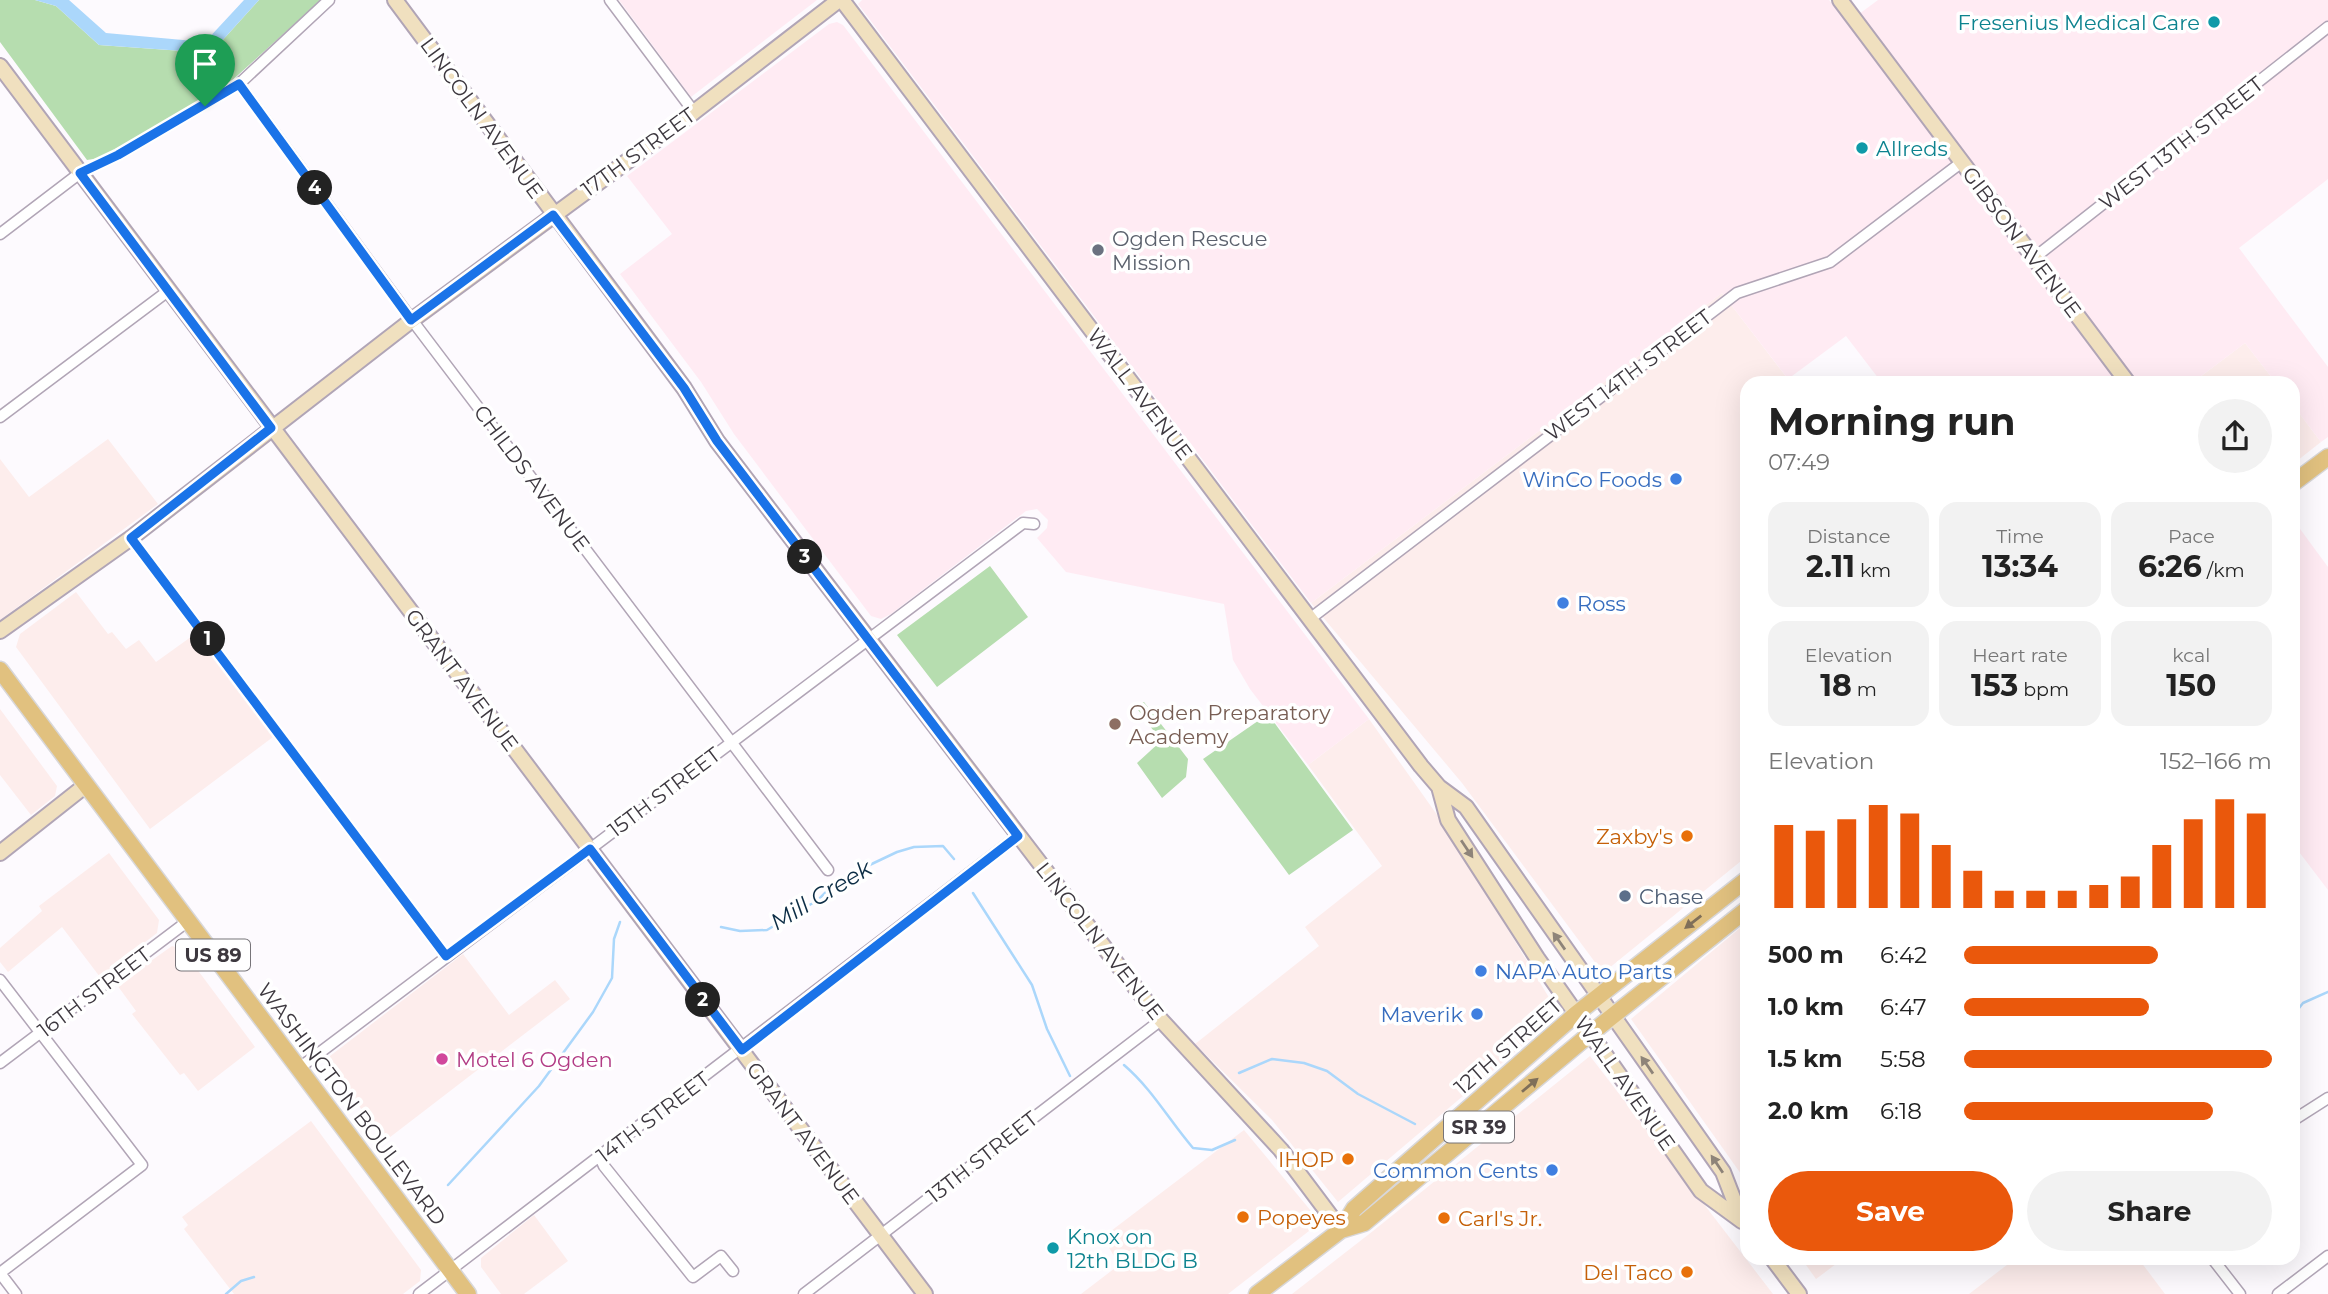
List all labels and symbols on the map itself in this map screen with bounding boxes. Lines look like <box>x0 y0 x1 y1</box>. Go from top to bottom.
place label: Fresenius Medical Care <box>1957 10 2200 35</box>
marker: Fresenius Medical Care <box>2206 14 2222 30</box>
street label: LINCOLN AVENUE <box>415 33 549 203</box>
pin <box>175 34 235 106</box>
street label: WEST 13TH STREET <box>2094 71 2268 215</box>
street label: 17TH STREET <box>576 102 700 202</box>
place label: Allreds <box>1876 136 1948 161</box>
marker: Allreds <box>1854 140 1870 156</box>
street label: GIBSON AVENUE <box>1957 162 2087 322</box>
pin: 4 <box>298 170 332 206</box>
place label: Ogden Rescue Mission <box>1112 226 1267 275</box>
marker: Ogden Rescue Mission <box>1090 242 1106 258</box>
street label: WEST 14TH STREET <box>1540 304 1716 446</box>
street label: WALL AVENUE <box>1082 323 1198 465</box>
street label: CHILDS AVENUE <box>469 400 595 556</box>
place label: WinCo Foods <box>1522 467 1662 492</box>
marker: WinCo Foods <box>1668 471 1684 487</box>
pin: 3 <box>788 540 822 574</box>
place label: Ross <box>1577 591 1626 616</box>
marker: Ross <box>1555 595 1571 611</box>
street label: GRANT AVENUE <box>400 604 524 756</box>
pin: 1 <box>190 622 226 656</box>
place label: Ogden Preparatory Academy <box>1129 700 1331 749</box>
marker: Ogden Preparatory Academy <box>1107 716 1123 732</box>
street label: 15TH STREET <box>603 742 725 842</box>
place label: Zaxby's <box>1596 824 1673 849</box>
marker: Zaxby's <box>1679 828 1695 844</box>
one-way arrow <box>1460 840 1474 858</box>
water label: Mill Creek <box>765 853 878 936</box>
street label: LINCOLN AVENUE <box>1031 857 1169 1025</box>
place label: Chase <box>1639 884 1703 909</box>
marker: Chase <box>1617 888 1633 904</box>
one-way arrow <box>1684 915 1702 930</box>
one-way arrow <box>1552 932 1566 950</box>
road number: US 89 <box>176 939 250 970</box>
street label: 16TH STREET <box>33 941 155 1043</box>
place label: NAPA Auto Parts <box>1495 959 1672 984</box>
marker: NAPA Auto Parts <box>1473 963 1489 979</box>
street label: WASHINGTON BOULEVARD <box>253 978 451 1230</box>
pin: 2 <box>686 982 720 1018</box>
street label: 12TH STREET <box>1449 993 1567 1099</box>
place label: Maverik <box>1381 1002 1463 1027</box>
marker: Maverik <box>1469 1006 1485 1022</box>
street label: WALL AVENUE <box>1569 1011 1681 1155</box>
place label: Motel 6 Ogden <box>456 1047 613 1072</box>
marker: Motel 6 Ogden <box>434 1051 450 1067</box>
one-way arrow <box>1640 1056 1654 1074</box>
street label: GRANT AVENUE <box>741 1057 865 1209</box>
street label: 14TH STREET <box>592 1066 714 1168</box>
one-way arrow <box>1521 1078 1538 1093</box>
street label: 13TH STREET <box>921 1106 1043 1208</box>
road number: SR 39 <box>1444 1112 1514 1142</box>
place label: IHOP <box>1278 1147 1334 1172</box>
marker: IHOP <box>1340 1151 1356 1167</box>
one-way arrow <box>1710 1155 1724 1173</box>
place label: Common Cents <box>1373 1158 1538 1183</box>
marker: Common Cents <box>1544 1162 1560 1178</box>
place label: Popeyes <box>1257 1205 1346 1230</box>
place label: Carl's Jr. <box>1458 1206 1542 1231</box>
marker: Popeyes <box>1235 1209 1251 1225</box>
marker: Carl's Jr. <box>1436 1210 1452 1226</box>
place label: Knox on 12th BLDG B <box>1067 1224 1198 1273</box>
marker: Knox on 12th BLDG B <box>1045 1240 1061 1256</box>
place label: Del Taco <box>1583 1260 1673 1285</box>
marker: Del Taco <box>1679 1264 1695 1280</box>

